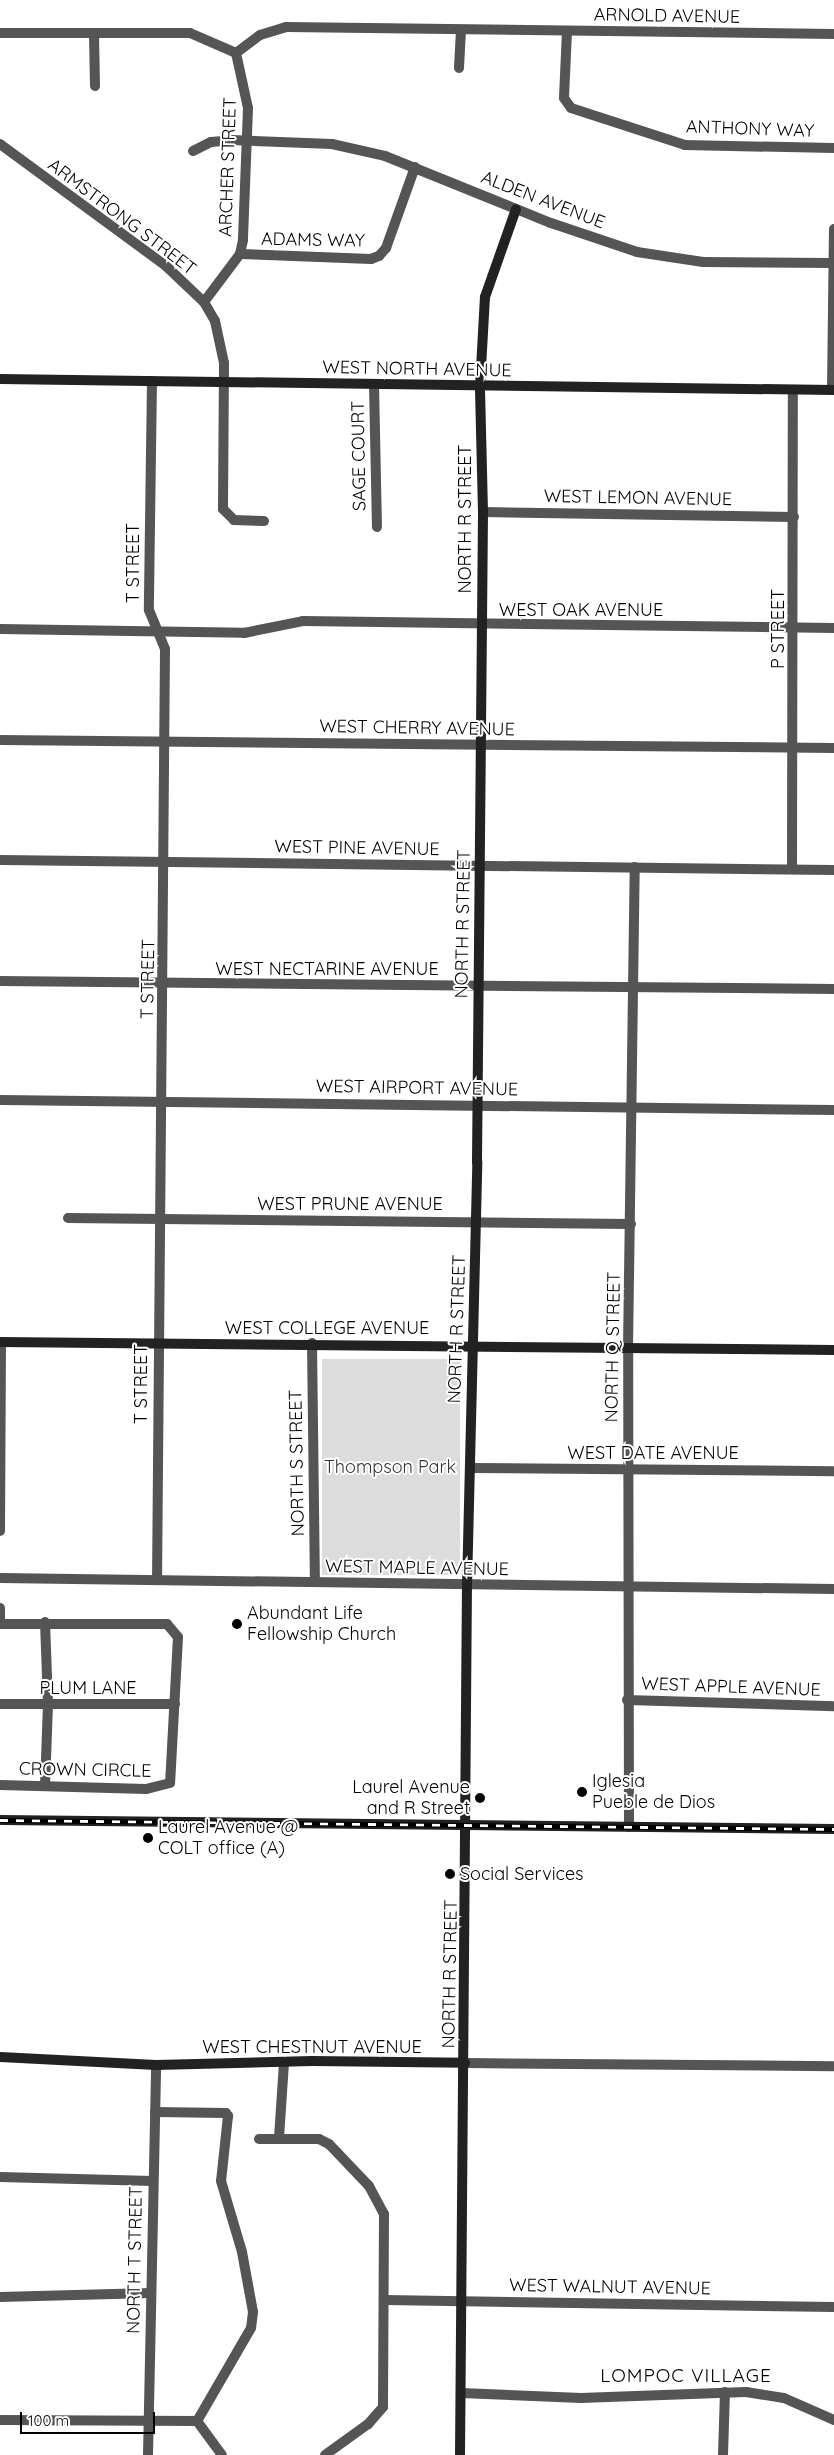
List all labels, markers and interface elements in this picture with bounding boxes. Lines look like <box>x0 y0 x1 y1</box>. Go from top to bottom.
street label: ARNOLD AVENUE <box>594 4 740 28</box>
street label: ARCHER STREET <box>215 97 241 237</box>
street label: ANTHONY WAY <box>685 116 815 142</box>
street label: ARMSTRONG STREET <box>44 154 200 280</box>
street label: ALDEN AVENUE <box>478 166 608 234</box>
street label: ADAMS WAY <box>261 228 365 252</box>
street label: WEST NORTH AVENUE <box>322 357 512 381</box>
street label: SAGE COURT <box>347 401 371 511</box>
street label: NORTH R STREET <box>454 445 476 593</box>
street label: WEST LEMON AVENUE <box>544 486 732 510</box>
street label: T STREET <box>122 523 144 603</box>
street label: P STREET <box>767 589 789 669</box>
street label: WEST OAK AVENUE <box>499 599 663 621</box>
street label: WEST CHERRY AVENUE <box>319 715 515 741</box>
street label: WEST PINE AVENUE <box>274 836 440 860</box>
street label: NORTH R STREET <box>451 849 475 999</box>
street label: T STREET <box>137 939 159 1019</box>
street label: WEST NECTARINE AVENUE <box>215 958 439 980</box>
street label: WEST AIRPORT AVENUE <box>316 1075 518 1101</box>
street label: WEST PRUNE AVENUE <box>257 1193 443 1215</box>
street label: NORTH R STREET <box>444 1254 470 1404</box>
street label: NORTH Q STREET <box>601 1271 625 1423</box>
street label: WEST COLLEGE AVENUE <box>225 1317 429 1339</box>
street label: T STREET <box>130 1344 152 1424</box>
street label: NORTH S STREET <box>285 1389 309 1537</box>
street label: WEST DATE AVENUE <box>567 1442 739 1464</box>
park label: Thompson Park <box>324 1456 456 1478</box>
street label: WEST MAPLE AVENUE <box>325 1556 509 1580</box>
place label: Abundant Life Fellowship Church <box>247 1603 396 1646</box>
marker: Abundant Life Fellowship Church <box>231 1618 243 1630</box>
street label: WEST APPLE AVENUE <box>641 1673 821 1701</box>
street label: PLUM LANE <box>39 1677 137 1699</box>
street label: CROWN CIRCLE <box>19 1758 151 1782</box>
place label: Iglesia Pueble de Dios <box>592 1771 715 1814</box>
place label: Laurel Avenue and R Street <box>352 1777 470 1820</box>
marker: Iglesia Pueble de Dios <box>576 1786 588 1798</box>
marker: Laurel Avenue and R Street <box>474 1792 486 1804</box>
place label: Laurel Avenue @ COLT office (A) <box>158 1817 298 1860</box>
marker: Laurel Avenue @ COLT office (A) <box>142 1832 154 1844</box>
place label: Social Services <box>460 1863 584 1885</box>
marker: Social Services <box>444 1868 456 1880</box>
street label: NORTH R STREET <box>438 1899 462 2049</box>
street label: WEST CHESTNUT AVENUE <box>202 2036 422 2058</box>
street label: NORTH T STREET <box>123 2186 147 2334</box>
street label: WEST WALNUT AVENUE <box>509 2274 711 2300</box>
district label: LOMPOC VILLAGE <box>599 2365 773 2387</box>
scale bar <box>22 2402 158 2434</box>
text: 100 m <box>28 2411 69 2430</box>

